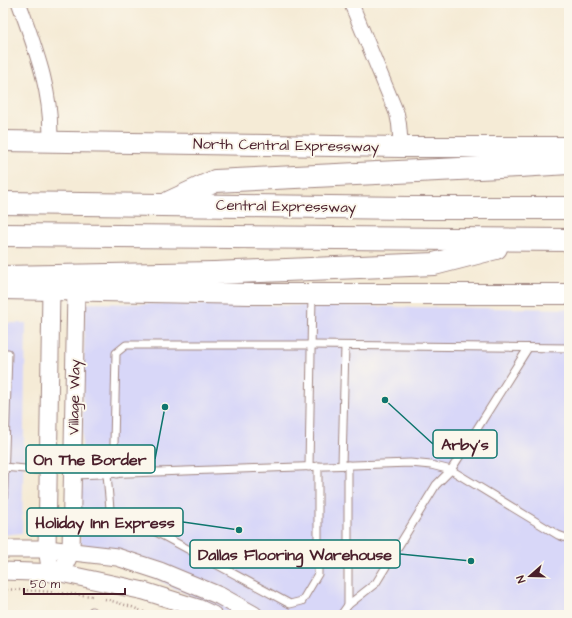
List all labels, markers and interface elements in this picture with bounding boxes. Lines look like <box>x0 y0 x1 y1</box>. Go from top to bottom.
street label: North Central Expressway <box>193 133 379 159</box>
street label: Central Expressway <box>216 195 356 219</box>
street label: Village Way <box>63 359 87 435</box>
callout: Arby's <box>433 430 497 458</box>
text: Arby's <box>441 434 489 457</box>
callout: On The Border <box>26 445 155 473</box>
text: On The Border <box>34 449 147 471</box>
callout: Holiday Inn Express <box>27 508 183 536</box>
text: Holiday Inn Express <box>35 512 175 535</box>
callout: Dallas Flooring Warehouse <box>190 540 400 568</box>
text: Dallas Flooring Warehouse <box>198 544 392 568</box>
north arrow <box>510 556 550 596</box>
scale bar <box>24 570 125 596</box>
text: N <box>513 573 529 585</box>
text: 50 m <box>30 576 61 593</box>

